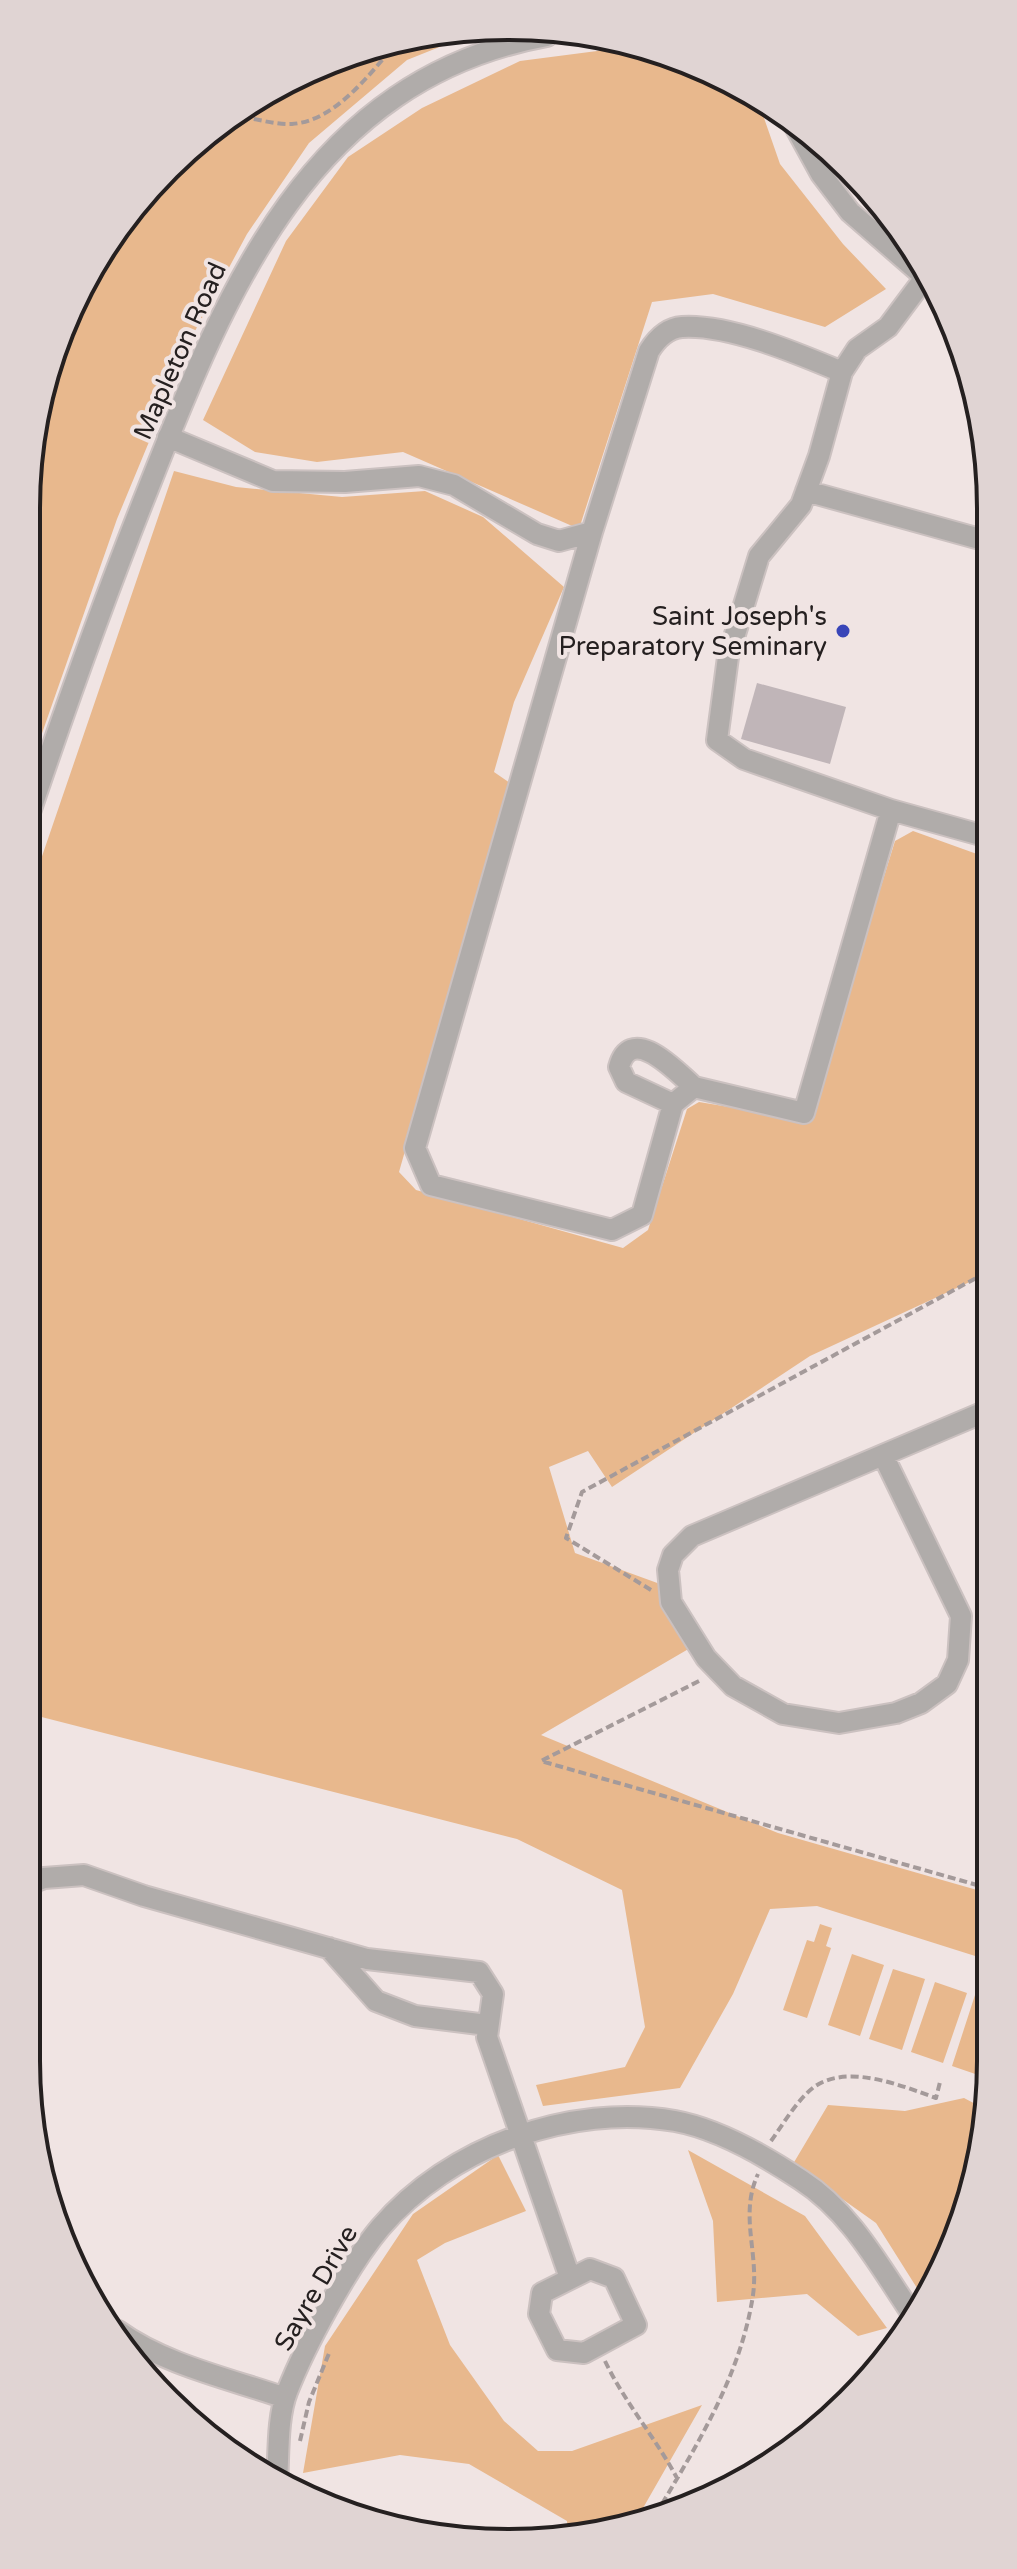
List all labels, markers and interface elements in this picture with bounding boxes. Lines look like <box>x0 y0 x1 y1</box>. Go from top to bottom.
street label: Mapleton Road <box>127 258 233 444</box>
place label: Saint Joseph's Preparatory Seminary <box>558 601 827 662</box>
marker: Saint Joseph's Preparatory Seminary <box>834 622 852 640</box>
street label: Sayre Drive <box>268 2220 364 2356</box>

